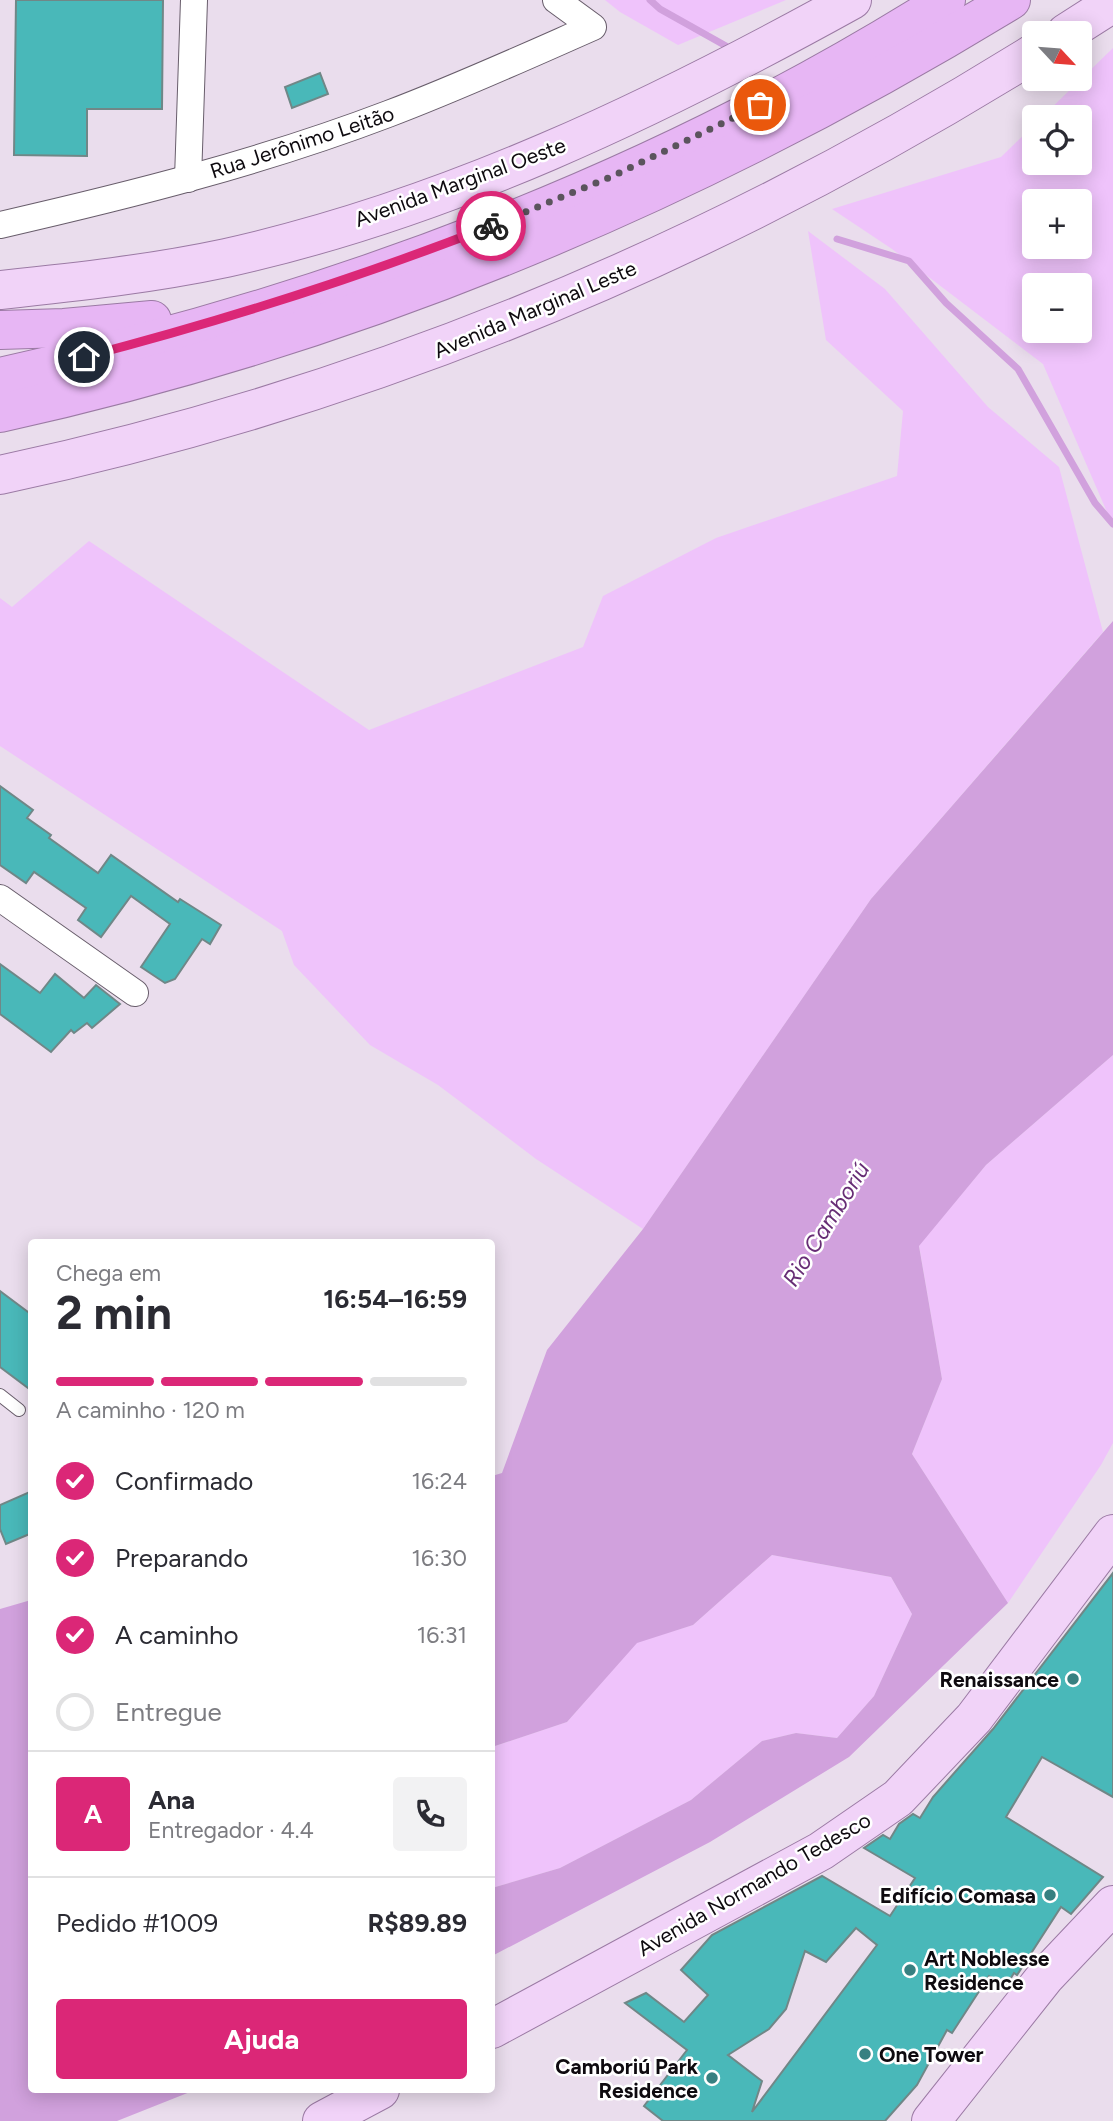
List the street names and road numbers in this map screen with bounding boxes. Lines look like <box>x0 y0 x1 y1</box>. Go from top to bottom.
street label: Rua Jerônimo Leitão <box>207 100 397 184</box>
street label: Avenida Marginal Oeste <box>351 132 569 232</box>
street label: Avenida Marginal Leste <box>430 255 640 363</box>
street label: Avenida Normando Tedesco <box>633 1807 875 1961</box>

